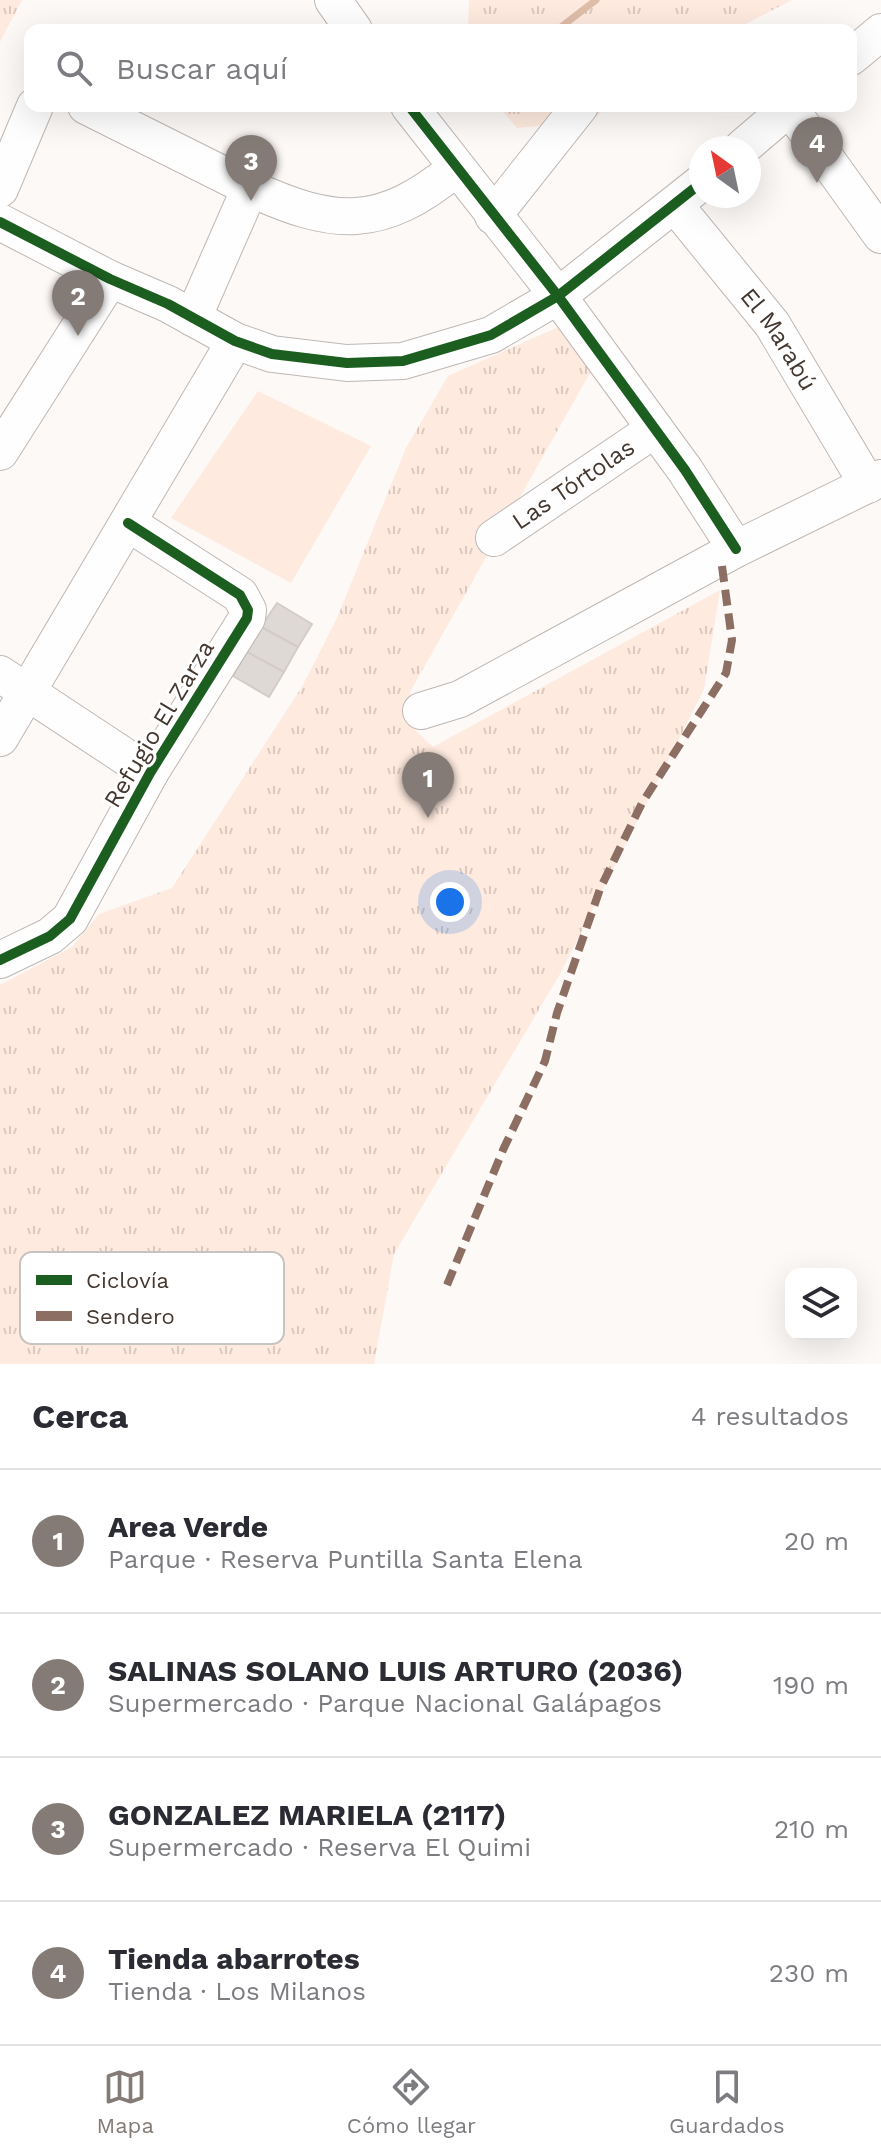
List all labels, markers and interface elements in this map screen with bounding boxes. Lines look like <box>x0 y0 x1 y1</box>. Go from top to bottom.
search box <box>24 24 857 112</box>
icon: search <box>52 46 96 90</box>
text: Buscar aquí <box>116 51 288 86</box>
pin: 4 <box>791 117 843 183</box>
pin: 3 <box>225 135 277 201</box>
north arrow <box>689 136 761 208</box>
pin: 2 <box>52 270 104 336</box>
street label: El Marabú <box>735 283 822 396</box>
street label: Las Tórtolas <box>507 433 640 535</box>
street label: Refugio El Zarza <box>98 635 220 813</box>
pin: 1 <box>402 752 454 818</box>
your location <box>430 882 470 922</box>
legend <box>20 1252 284 1344</box>
text: Ciclovía <box>86 1268 169 1293</box>
map controls <box>785 1268 857 1340</box>
button: layers <box>785 1268 857 1340</box>
text: Sendero <box>86 1304 175 1329</box>
text: Cerca <box>32 1396 128 1436</box>
text: 4 resultados <box>691 1401 849 1431</box>
text: Area Verde <box>108 1509 268 1544</box>
text: 1 <box>52 1526 64 1556</box>
text: 20 m <box>784 1526 849 1556</box>
text: Parque · Reserva Puntilla Santa Elena <box>108 1544 583 1574</box>
text: SALINAS SOLANO LUIS ARTURO (2036) <box>108 1653 683 1688</box>
text: 2 <box>50 1670 66 1700</box>
text: 190 m <box>773 1670 849 1700</box>
text: Supermercado · Parque Nacional Galápagos <box>108 1688 662 1718</box>
text: GONZALEZ MARIELA (2117) <box>108 1797 506 1832</box>
text: 3 <box>50 1814 66 1844</box>
text: 210 m <box>774 1814 849 1844</box>
text: Supermercado · Reserva El Quimi <box>108 1832 531 1862</box>
text: Tienda abarrotes <box>108 1941 360 1976</box>
text: 4 <box>50 1958 66 1988</box>
text: 230 m <box>769 1958 849 1988</box>
text: Tienda · Los Milanos <box>108 1976 366 2006</box>
tab: Mapa <box>96 2065 154 2138</box>
tab: Cómo llegar <box>347 2065 476 2138</box>
tab: Guardados <box>669 2065 785 2138</box>

